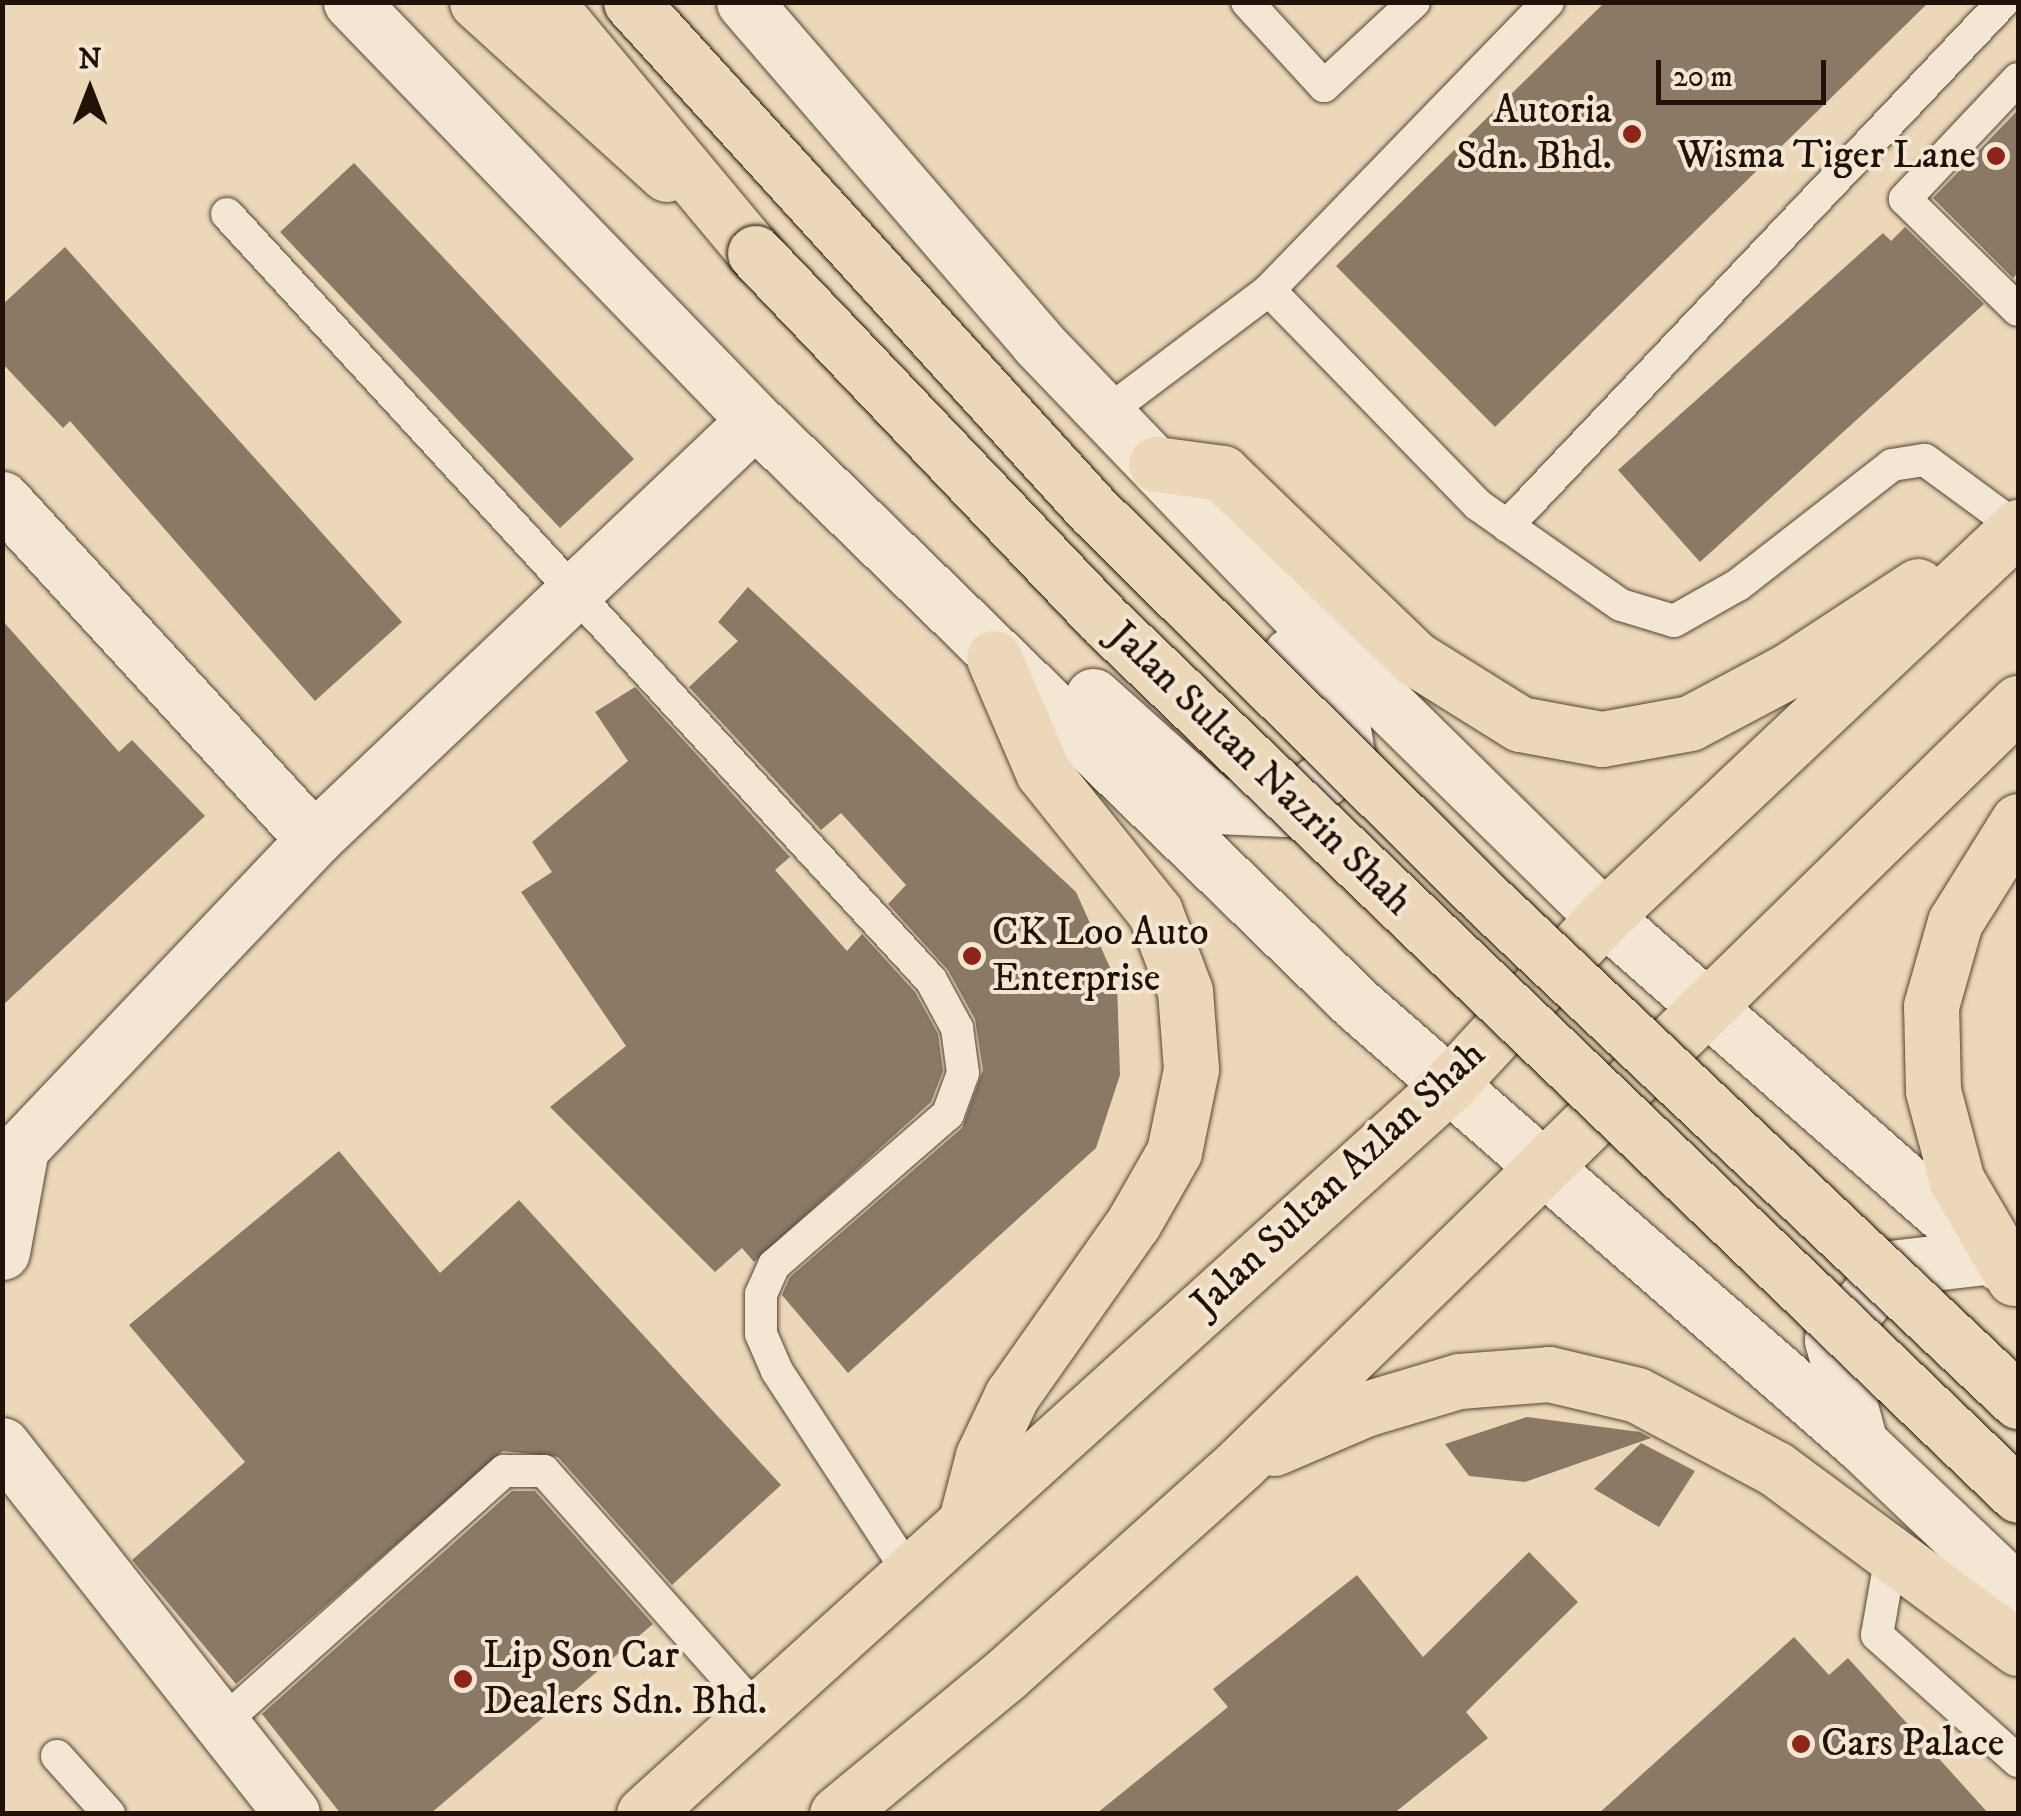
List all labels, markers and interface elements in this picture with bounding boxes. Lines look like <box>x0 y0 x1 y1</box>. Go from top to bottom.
north arrow <box>40 40 140 140</box>
scale bar <box>1661 40 1831 102</box>
text: N <box>79 42 101 77</box>
text: 20 m <box>1673 59 1733 96</box>
place label: Autoria Sdn. Bhd. <box>1456 87 1612 181</box>
marker: Autoria Sdn. Bhd. <box>1621 123 1643 145</box>
place label: Wisma Tiger Lane <box>1677 132 1976 180</box>
marker: Wisma Tiger Lane <box>1985 145 2007 167</box>
street label: Jalan Sultan Nazrin Shah <box>1098 612 1422 926</box>
place label: CK Loo Auto Enterprise <box>992 909 1209 1003</box>
marker: CK Loo Auto Enterprise <box>961 945 983 967</box>
street label: Jalan Sultan Azlan Shah <box>1182 1031 1496 1327</box>
place label: Lip Son Car Dealers Sdn. Bhd. <box>483 1632 767 1726</box>
marker: Lip Son Car Dealers Sdn. Bhd. <box>452 1668 474 1690</box>
place label: Cars Palace <box>1821 1720 2004 1768</box>
marker: Cars Palace <box>1790 1733 1812 1755</box>

